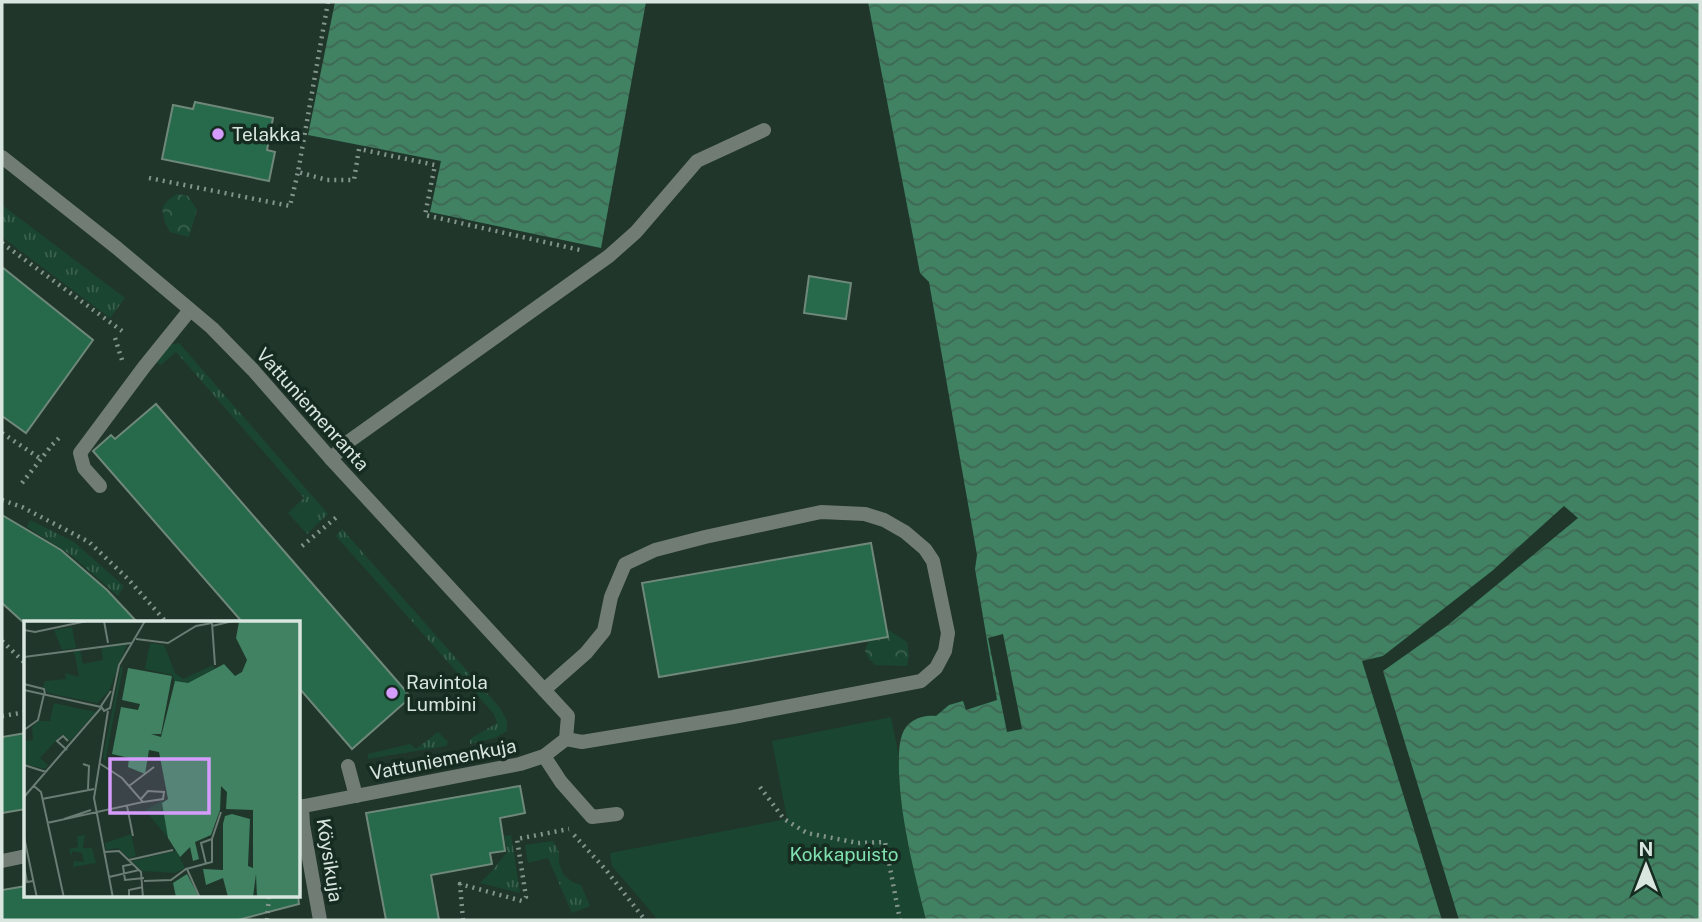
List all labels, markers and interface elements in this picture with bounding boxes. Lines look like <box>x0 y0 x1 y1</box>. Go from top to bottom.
place label: Telakka <box>232 123 300 145</box>
marker: Telakka <box>210 126 226 142</box>
street label: Vattuniemenranta <box>252 343 374 475</box>
inset map <box>24 621 301 898</box>
place label: Ravintola Lumbini <box>406 671 488 715</box>
marker: Ravintola Lumbini <box>384 685 400 701</box>
street label: Vattuniemenkuja <box>368 734 518 784</box>
street label: Köysikuja <box>313 817 347 903</box>
north arrow <box>1611 831 1681 901</box>
text: N <box>1639 838 1653 860</box>
park label: Kokkapuisto <box>789 843 899 865</box>

